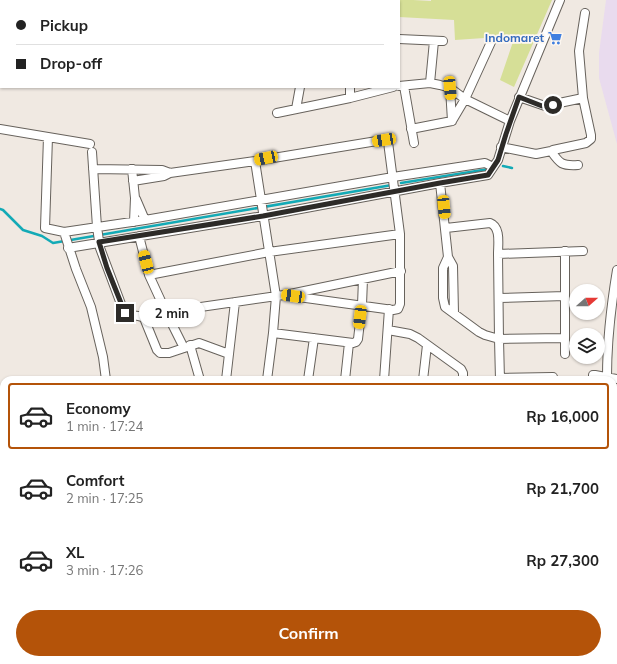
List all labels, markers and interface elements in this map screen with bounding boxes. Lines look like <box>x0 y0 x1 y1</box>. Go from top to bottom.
text: Pickup <box>40 16 88 35</box>
place label: Indomaret <box>485 30 544 45</box>
supermarket icon: Indomaret <box>547 30 563 46</box>
text: Drop-off <box>40 54 102 73</box>
car <box>443 76 457 100</box>
route start <box>544 96 562 114</box>
car <box>371 132 397 148</box>
car <box>253 150 279 166</box>
car <box>437 194 451 220</box>
car <box>137 249 155 275</box>
north arrow <box>569 284 605 320</box>
map controls <box>569 284 605 364</box>
car <box>280 288 306 304</box>
callout: 2 min <box>139 299 205 327</box>
route end <box>116 304 134 322</box>
car <box>353 304 367 330</box>
text: 2 min <box>155 305 189 321</box>
button: layers <box>569 328 605 364</box>
icon: car <box>18 398 54 434</box>
text: Economy <box>66 399 131 418</box>
text: Rp 16,000 <box>526 407 599 426</box>
text: 1 min · 17:24 <box>66 418 143 434</box>
icon: car <box>18 470 54 506</box>
text: Comfort <box>66 471 124 490</box>
text: Rp 21,700 <box>526 479 599 498</box>
text: 2 min · 17:25 <box>66 490 143 506</box>
icon: car <box>18 542 54 578</box>
text: XL <box>66 543 84 562</box>
text: Rp 27,300 <box>526 551 599 570</box>
text: 3 min · 17:26 <box>66 562 143 578</box>
button: Confirm <box>16 610 601 656</box>

